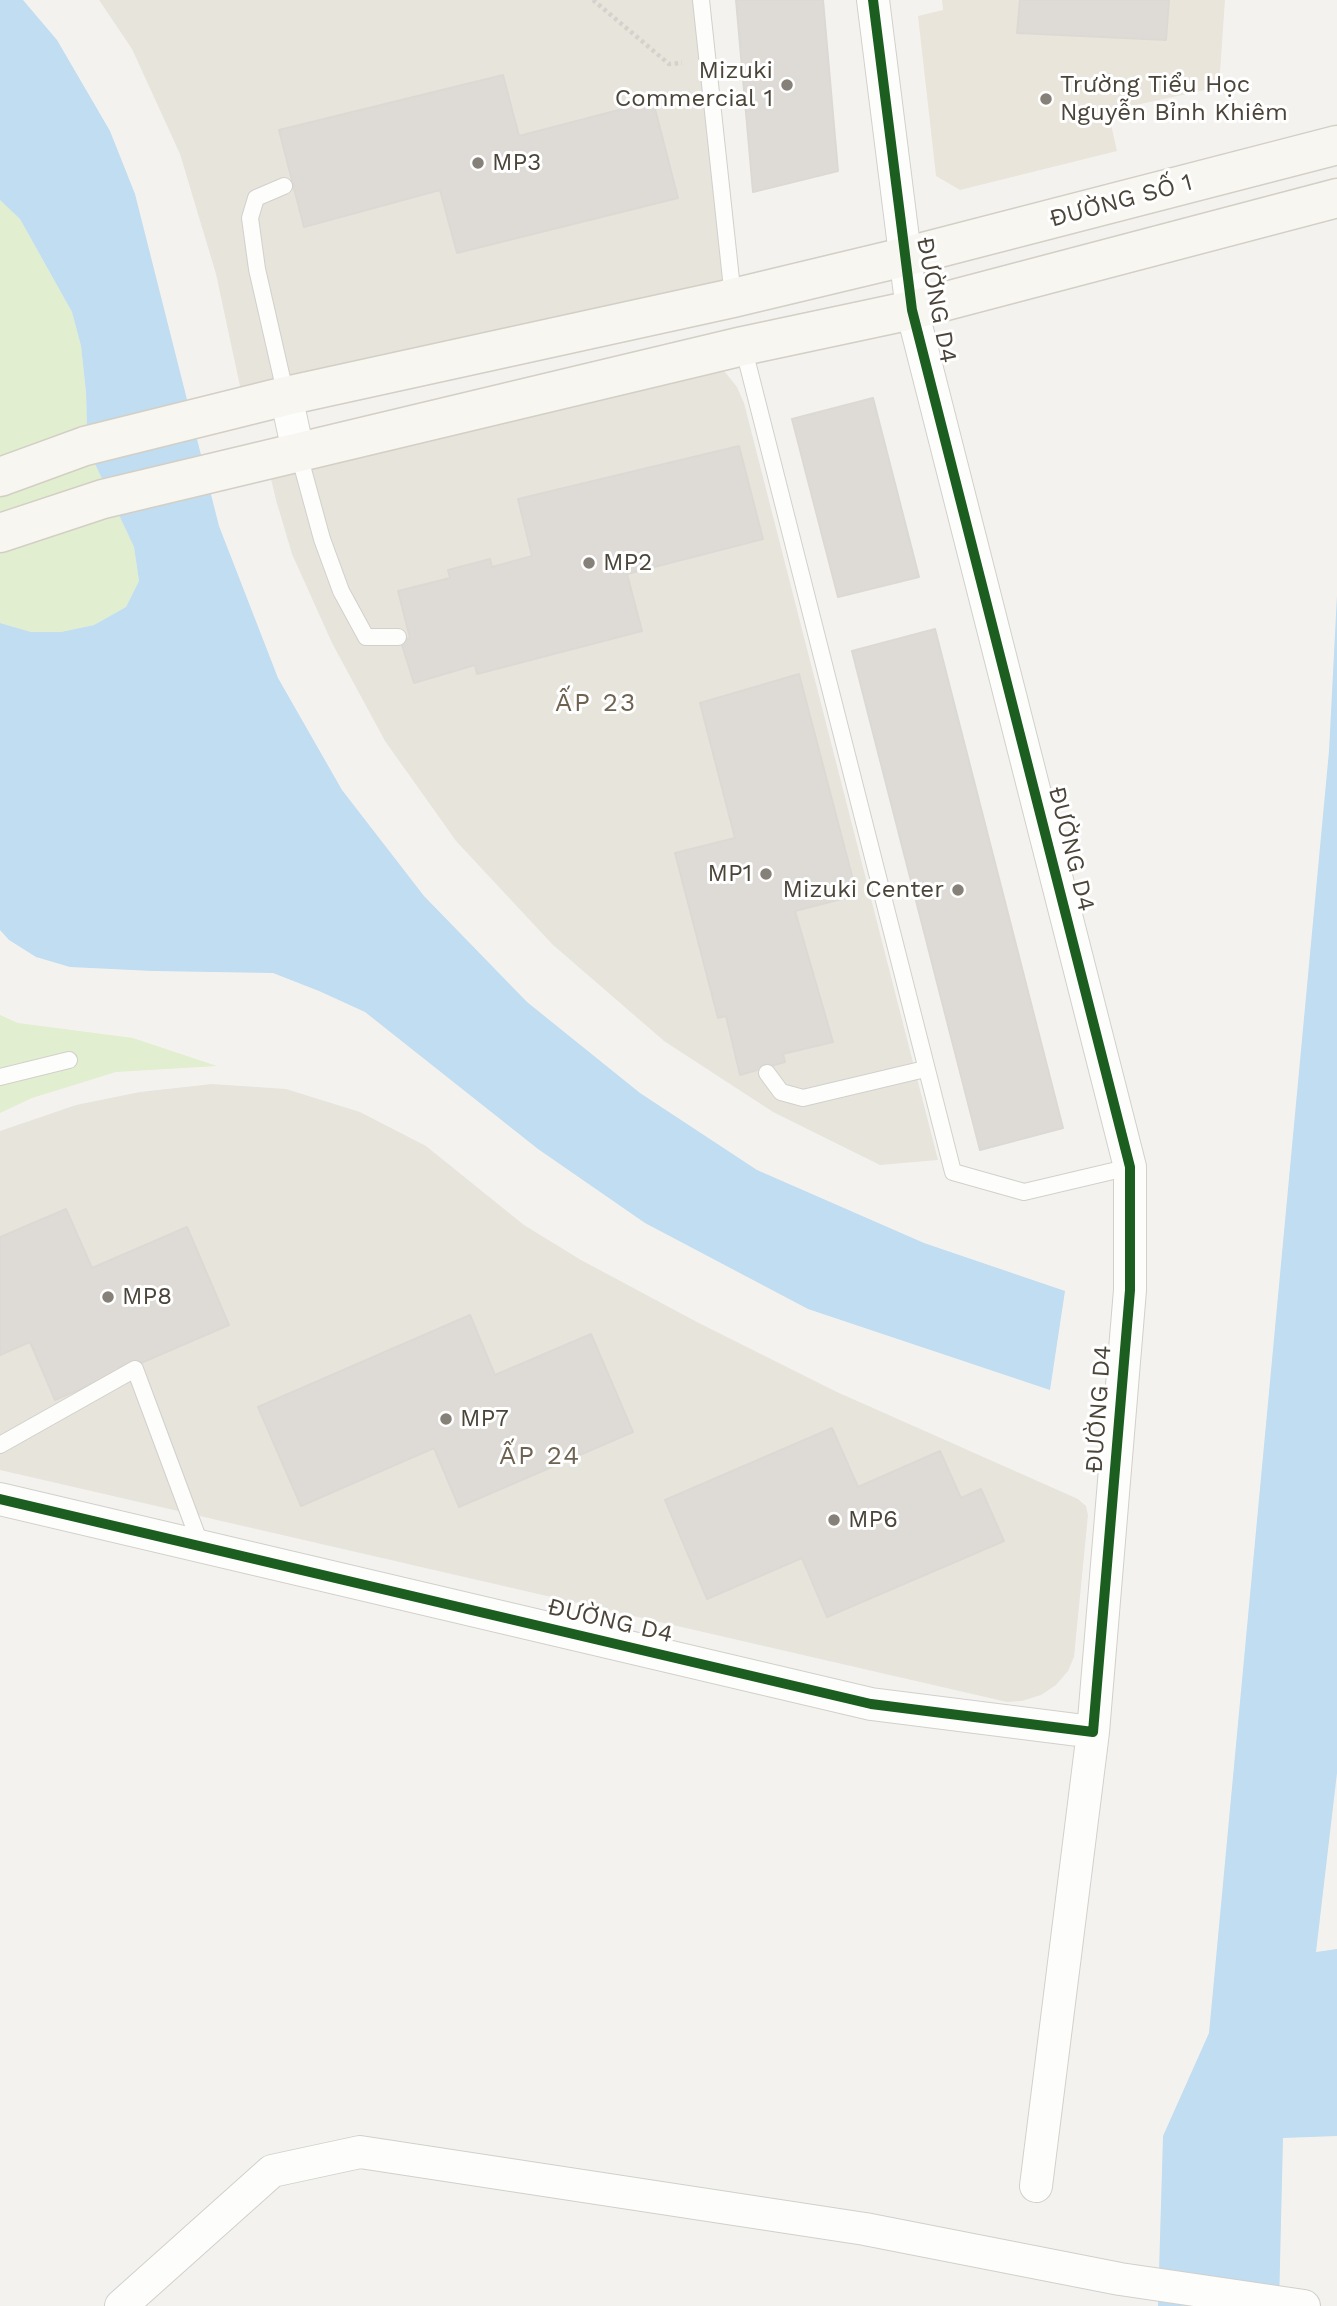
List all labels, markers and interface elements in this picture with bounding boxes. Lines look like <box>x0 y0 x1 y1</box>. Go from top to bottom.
place label: Mizuki Commercial 1 <box>615 57 773 113</box>
place label: Trường Tiểu Học Nguyễn Bỉnh Khiêm <box>1060 71 1288 127</box>
marker: Mizuki Commercial 1 <box>779 77 795 93</box>
marker: Trường Tiểu Học Nguyễn Bỉnh Khiêm <box>1038 91 1054 107</box>
place label: MP3 <box>492 149 541 177</box>
marker: MP3 <box>470 155 486 171</box>
street label: ĐƯỜNG SỐ 1 <box>1046 168 1196 234</box>
street label: ĐƯỜNG D4 <box>910 235 962 365</box>
place label: MP2 <box>603 549 652 577</box>
marker: MP2 <box>581 555 597 571</box>
district label: ẤP 23 <box>556 687 636 719</box>
street label: ĐƯỜNG D4 <box>1042 784 1100 914</box>
place label: MP1 <box>708 860 752 888</box>
marker: MP1 <box>758 866 774 882</box>
place label: Mizuki Center <box>783 876 944 904</box>
marker: Mizuki Center <box>950 882 966 898</box>
place label: MP8 <box>122 1283 172 1311</box>
marker: MP8 <box>100 1289 116 1305</box>
street label: ĐƯỜNG D4 <box>1080 1344 1118 1474</box>
place label: MP7 <box>460 1405 509 1433</box>
marker: MP7 <box>438 1411 454 1427</box>
district label: ẤP 24 <box>500 1440 580 1472</box>
place label: MP6 <box>848 1506 898 1534</box>
marker: MP6 <box>826 1512 842 1528</box>
street label: ĐƯỜNG D4 <box>545 1593 675 1649</box>

